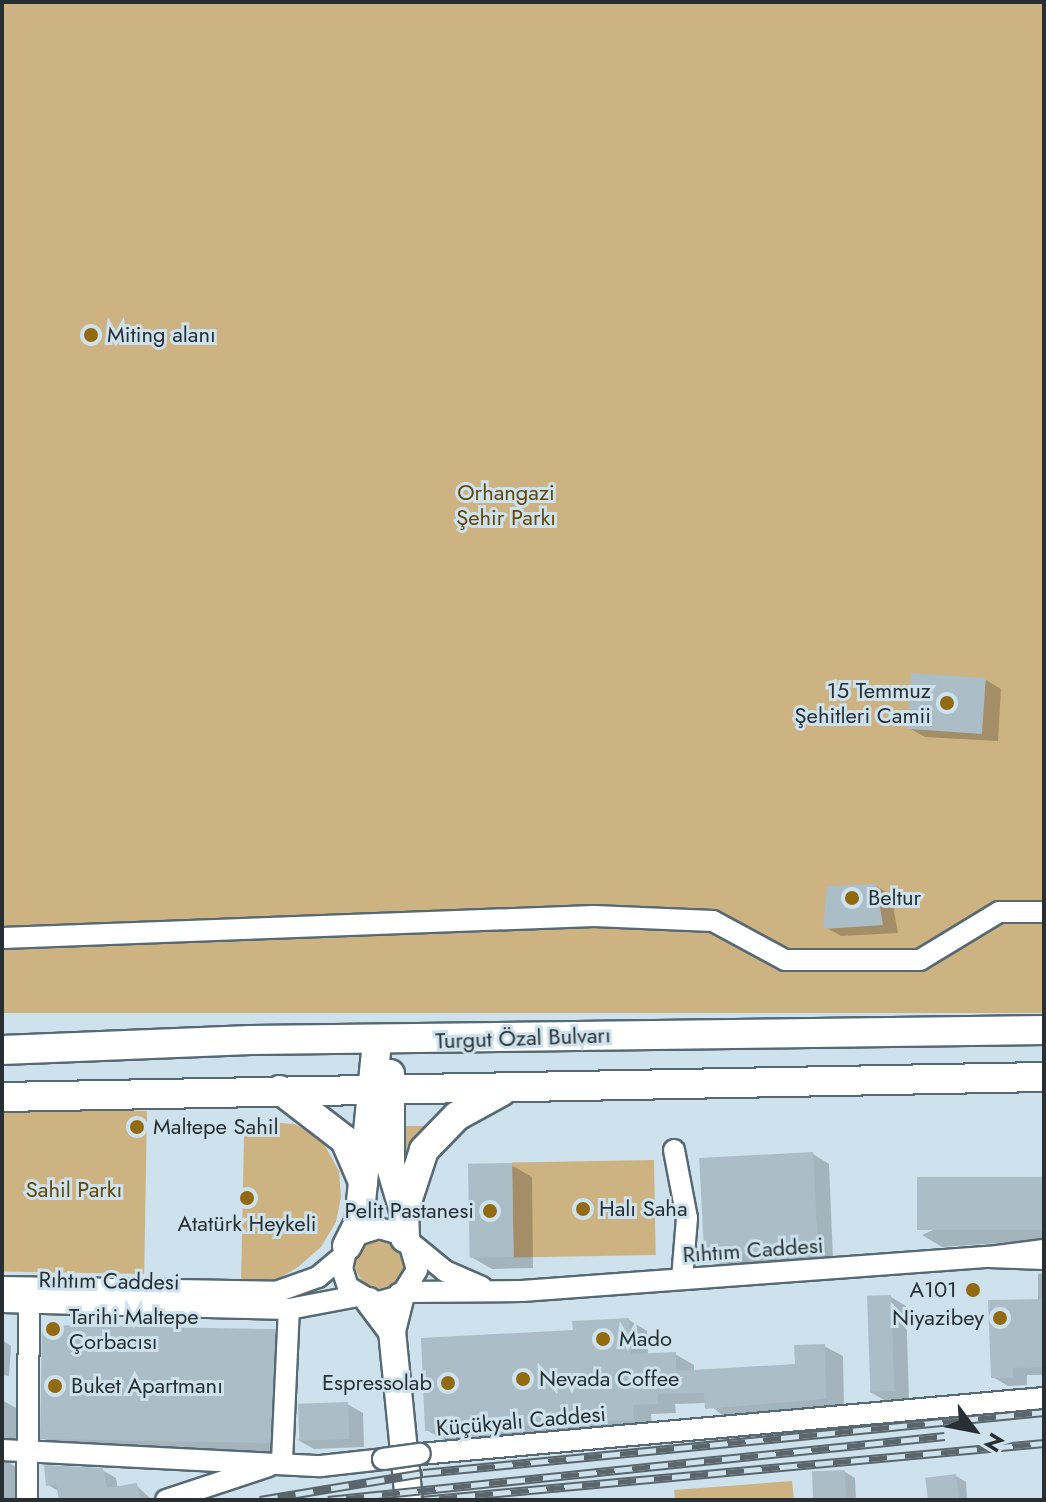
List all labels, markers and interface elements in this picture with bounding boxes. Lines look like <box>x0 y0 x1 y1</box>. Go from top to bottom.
place label: Miting alanı <box>107 322 216 348</box>
marker: Miting alanı <box>82 326 100 344</box>
park label: Orhangazi Şehir Parkı <box>456 479 556 530</box>
place label: 15 Temmuz Şehitleri Camii <box>795 677 931 728</box>
marker: 15 Temmuz Şehitleri Camii <box>938 694 956 712</box>
place label: Beltur <box>868 885 921 911</box>
marker: Beltur <box>843 889 861 907</box>
street label: Turgut Özal Bulvarı <box>435 1022 611 1054</box>
place label: Maltepe Sahil <box>153 1114 279 1140</box>
marker: Maltepe Sahil <box>128 1118 146 1136</box>
park label: Sahil Parkı <box>26 1177 122 1203</box>
marker: Atatürk Heykeli <box>238 1189 256 1207</box>
place label: Halı Saha <box>599 1196 687 1222</box>
place label: Pelit Pastanesi <box>344 1198 474 1224</box>
marker: Halı Saha <box>574 1200 592 1218</box>
marker: Pelit Pastanesi <box>481 1202 499 1220</box>
place label: Atatürk Heykeli <box>178 1211 316 1237</box>
street label: Rıhtım Caddesi <box>682 1232 824 1268</box>
street label: Rıhtım Caddesi <box>38 1267 180 1295</box>
place label: A101 <box>909 1277 957 1303</box>
marker: A101 <box>964 1281 982 1299</box>
place label: Tarihi Maltepe Çorbacısı <box>69 1303 199 1354</box>
place label: Niyazibey <box>892 1305 984 1331</box>
marker: Niyazibey <box>991 1309 1009 1327</box>
marker: Tarihi Maltepe Çorbacısı <box>44 1320 62 1338</box>
place label: Mado <box>619 1326 672 1352</box>
marker: Mado <box>594 1330 612 1348</box>
place label: Nevada Coffee <box>539 1366 679 1392</box>
place label: Espressolab <box>322 1370 432 1396</box>
marker: Nevada Coffee <box>514 1370 532 1388</box>
place label: Buket Apartmanı <box>71 1373 223 1399</box>
marker: Espressolab <box>439 1374 457 1392</box>
marker: Buket Apartmanı <box>46 1377 64 1395</box>
north arrow <box>934 1390 1014 1470</box>
street label: Küçükyalı Caddesi <box>435 1400 607 1442</box>
text: N <box>976 1427 1013 1459</box>

